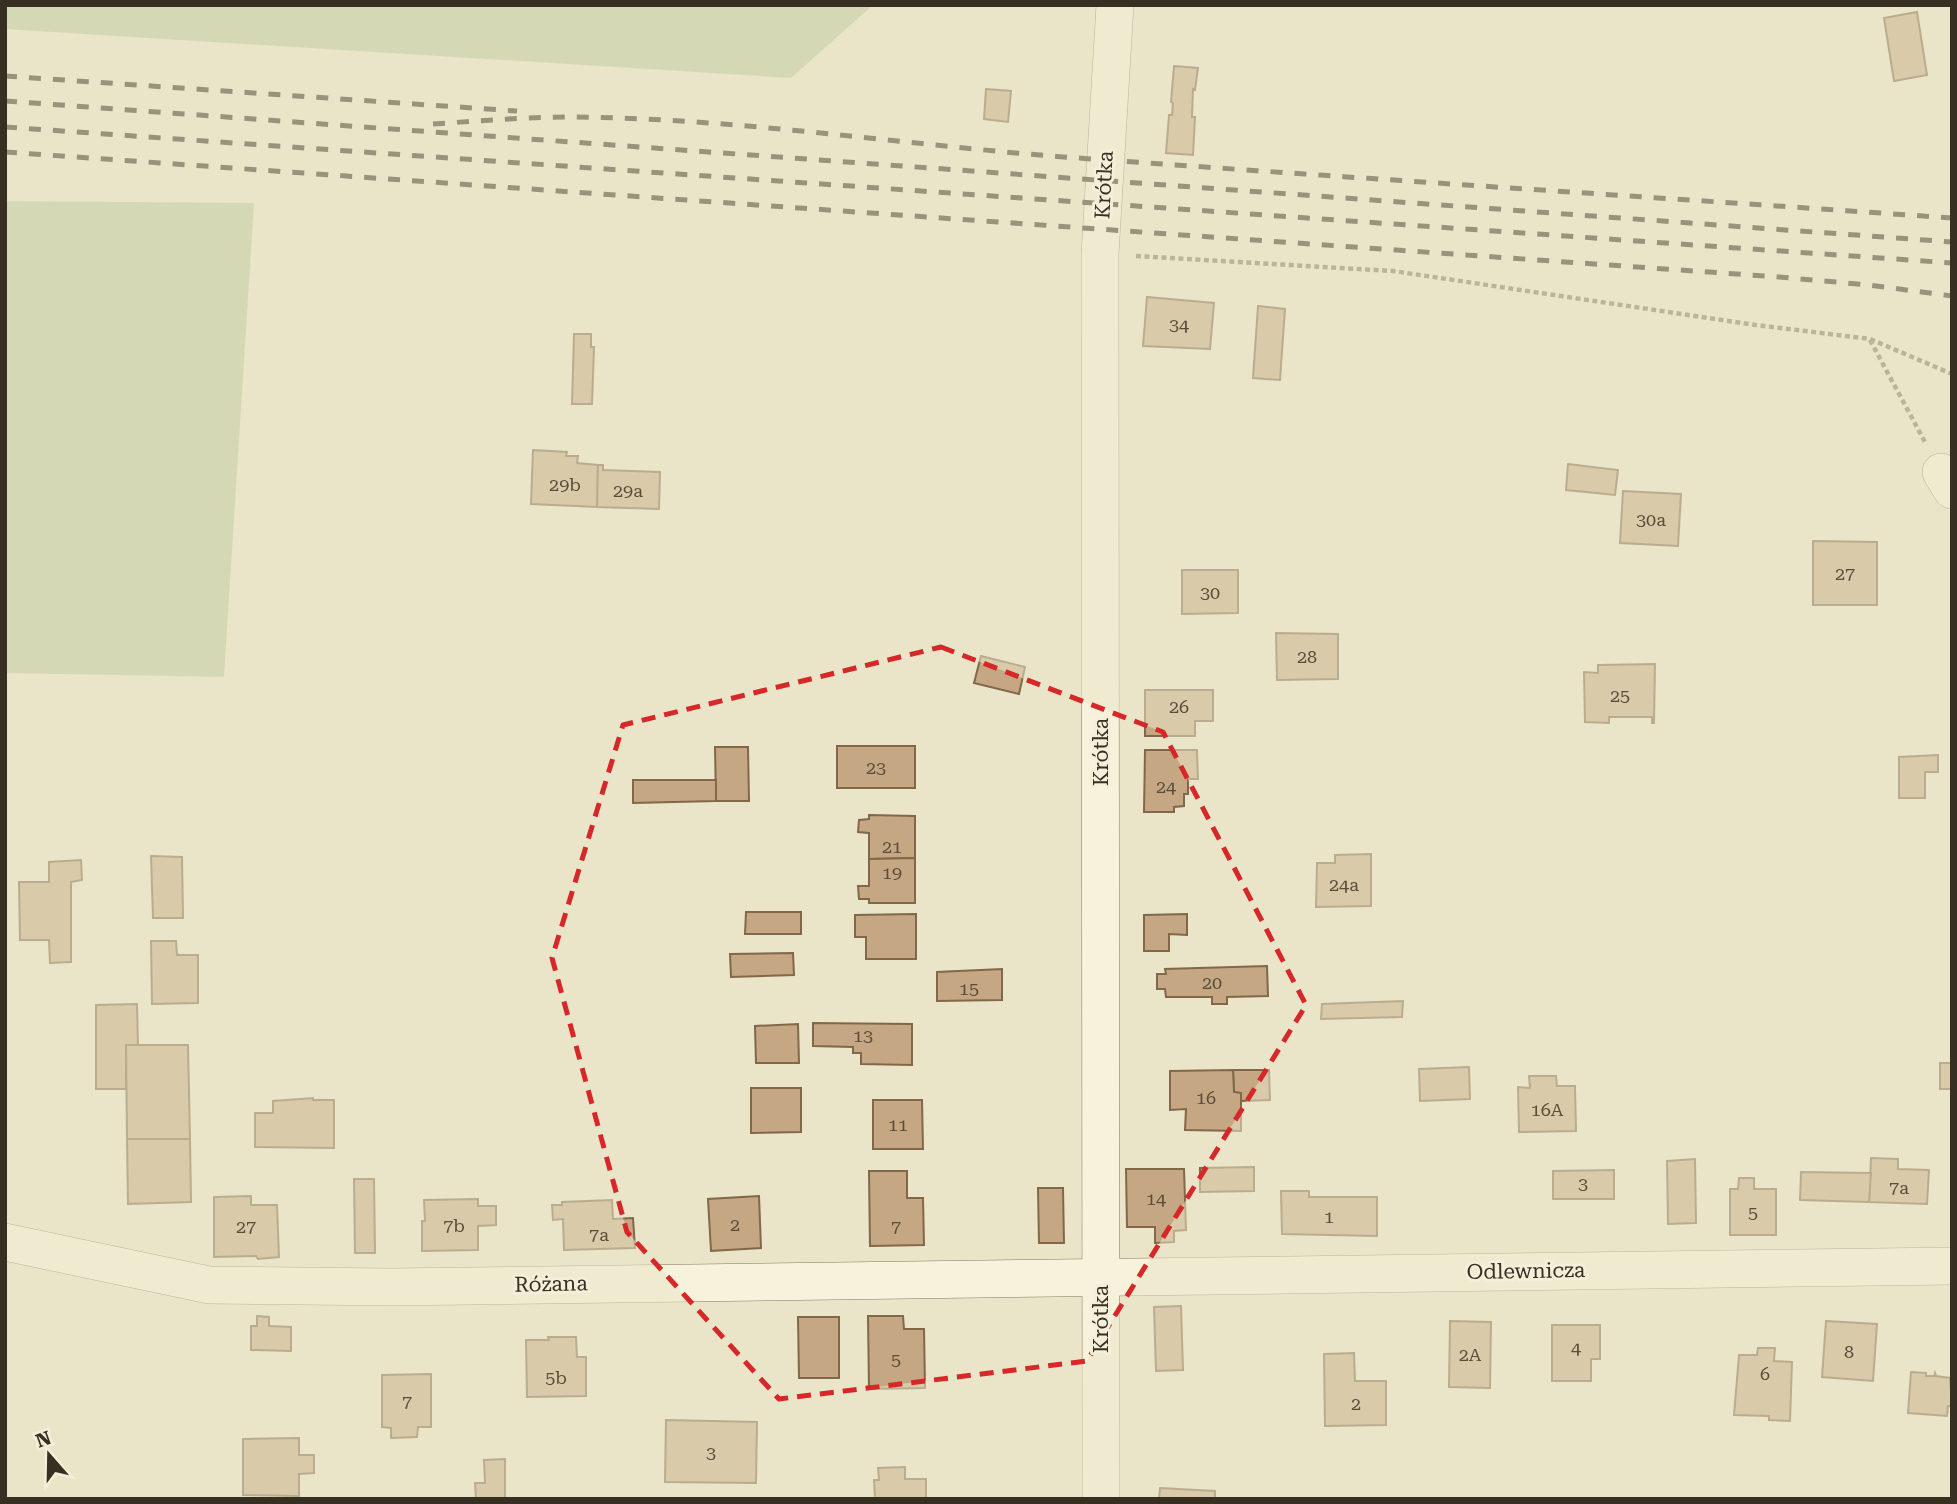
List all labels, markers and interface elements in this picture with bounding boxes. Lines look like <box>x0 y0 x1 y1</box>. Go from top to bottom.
street label: Krótka <box>1090 150 1118 220</box>
house number: 34 <box>1169 314 1189 335</box>
house number: 29b <box>549 474 581 495</box>
house number: 29a <box>613 480 643 501</box>
house number: 30a <box>1636 509 1666 530</box>
house number: 27 <box>1835 563 1855 584</box>
house number: 30 <box>1200 582 1220 603</box>
house number: 28 <box>1297 646 1317 667</box>
house number: 25 <box>1610 685 1630 706</box>
house number: 26 <box>1169 696 1189 717</box>
street label: Krótka <box>1089 717 1113 786</box>
house number: 23 <box>866 757 886 778</box>
house number: 24 <box>1156 776 1176 797</box>
house number: 21 <box>882 836 902 857</box>
house number: 19 <box>882 862 902 883</box>
house number: 24a <box>1329 874 1359 895</box>
house number: 20 <box>1202 972 1222 993</box>
house number: 15 <box>959 978 979 999</box>
house number: 13 <box>853 1025 873 1046</box>
house number: 16 <box>1196 1087 1216 1108</box>
house number: 16A <box>1531 1099 1564 1120</box>
house number: 11 <box>888 1114 908 1135</box>
house number: 3 <box>1578 1173 1588 1194</box>
house number: 7a <box>1889 1177 1909 1198</box>
house number: 14 <box>1146 1188 1166 1209</box>
house number: 5 <box>1748 1202 1758 1223</box>
house number: 1 <box>1324 1206 1334 1227</box>
house number: 2 <box>730 1214 740 1235</box>
house number: 7b <box>443 1215 465 1236</box>
house number: 27 <box>236 1216 256 1237</box>
house number: 7 <box>891 1216 901 1237</box>
house number: 7a <box>589 1224 609 1245</box>
street label: Odlewnicza <box>1466 1258 1586 1284</box>
street label: Różana <box>514 1271 588 1297</box>
street label: Krótka <box>1089 1284 1113 1353</box>
house number: 4 <box>1571 1337 1581 1358</box>
house number: 8 <box>1844 1341 1854 1362</box>
house number: 2A <box>1459 1344 1482 1365</box>
house number: 5 <box>891 1349 901 1370</box>
house number: 6 <box>1760 1363 1770 1384</box>
house number: 5b <box>545 1367 567 1388</box>
house number: 7 <box>402 1391 412 1412</box>
house number: 2 <box>1351 1393 1361 1414</box>
north arrow <box>14 1420 84 1490</box>
text: N <box>33 1426 55 1453</box>
house number: 3 <box>706 1442 716 1463</box>

